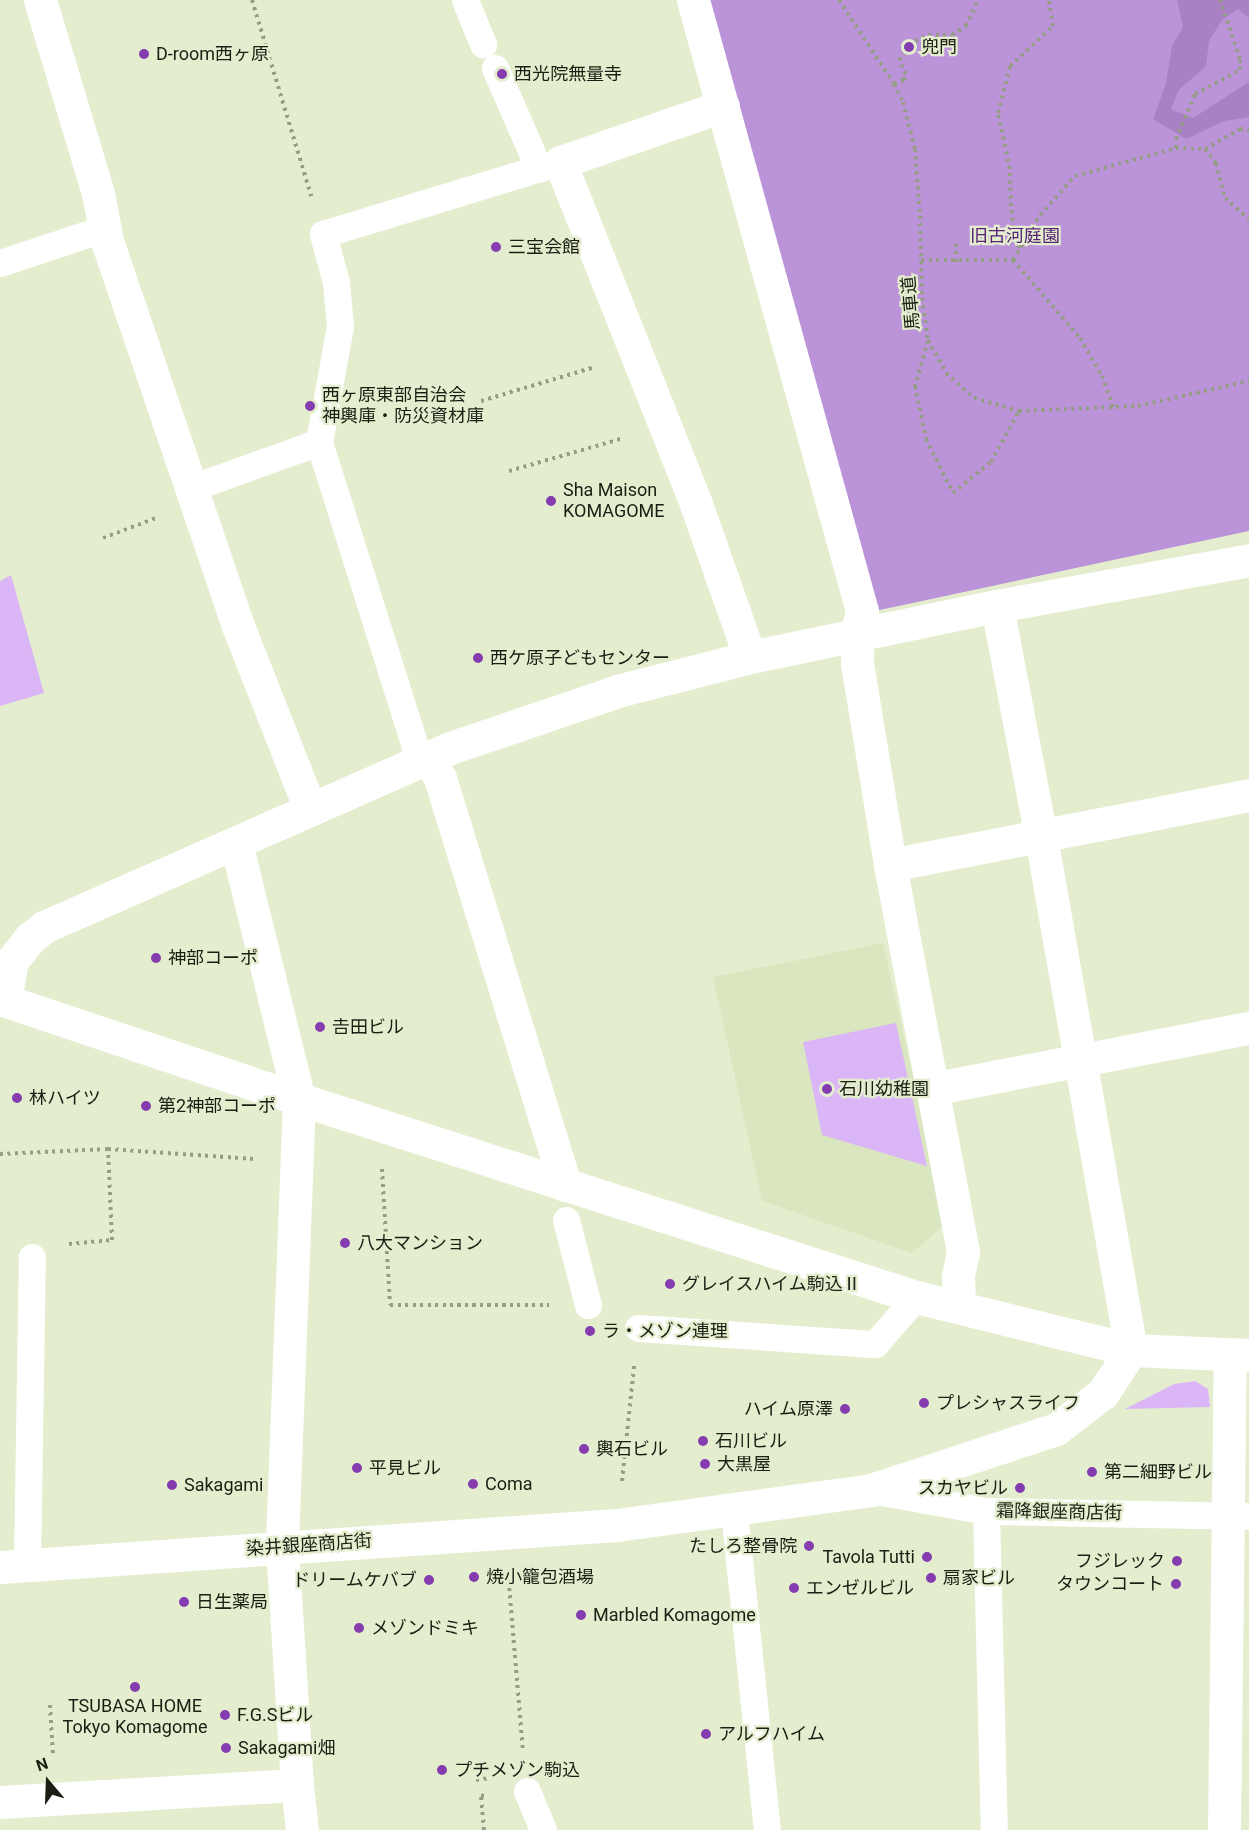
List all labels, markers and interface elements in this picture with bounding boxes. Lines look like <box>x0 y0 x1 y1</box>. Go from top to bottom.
place label: 兜門 <box>921 36 957 58</box>
marker: 兜門 <box>902 40 916 54</box>
place label: D-room西ヶ原 <box>156 43 269 65</box>
marker: D-room西ヶ原 <box>137 47 151 61</box>
place label: 西光院無量寺 <box>514 63 622 85</box>
marker: 西光院無量寺 <box>495 67 509 81</box>
park label: 旧古河庭園 <box>970 225 1060 247</box>
place label: 三宝会館 <box>508 236 580 258</box>
marker: 三宝会館 <box>489 240 503 254</box>
street label: 馬車道 <box>898 275 924 331</box>
place label: 西ヶ原東部自治会 神輿庫・防災資材庫 <box>322 385 484 428</box>
marker: 西ヶ原東部自治会 神輿庫・防災資材庫 <box>303 399 317 413</box>
place label: Sha Maison KOMAGOME <box>563 480 665 522</box>
marker: Sha Maison KOMAGOME <box>544 494 558 508</box>
place label: 西ケ原子どもセンター <box>490 647 670 669</box>
marker: 西ケ原子どもセンター <box>471 651 485 665</box>
place label: 神部コーポ <box>168 947 258 969</box>
marker: 神部コーポ <box>149 951 163 965</box>
place label: 𠮷田ビル <box>332 1016 404 1038</box>
marker: 𠮷田ビル <box>313 1020 327 1034</box>
place label: 石川幼稚園 <box>839 1078 929 1100</box>
marker: 石川幼稚園 <box>820 1082 834 1096</box>
place label: 林ハイツ <box>29 1087 101 1109</box>
marker: 林ハイツ <box>10 1091 24 1105</box>
place label: 第2神部コーポ <box>158 1095 276 1117</box>
marker: 第2神部コーポ <box>139 1099 153 1113</box>
place label: 八大マンション <box>357 1232 483 1254</box>
marker: 八大マンション <box>338 1236 352 1250</box>
place label: グレイスハイム駒込Ⅱ <box>682 1273 862 1295</box>
marker: グレイスハイム駒込Ⅱ <box>663 1277 677 1291</box>
place label: ラ・メゾン連理 <box>602 1320 728 1342</box>
marker: ラ・メゾン連理 <box>583 1324 597 1338</box>
place label: プレシャスライフ <box>936 1392 1080 1414</box>
marker: プレシャスライフ <box>917 1396 931 1410</box>
place label: ハイム原澤 <box>743 1398 833 1420</box>
marker: ハイム原澤 <box>838 1402 852 1416</box>
place label: 石川ビル <box>715 1430 787 1452</box>
marker: 石川ビル <box>696 1434 710 1448</box>
place label: 輿石ビル <box>596 1438 668 1460</box>
marker: 輿石ビル <box>577 1442 591 1456</box>
place label: 大黒屋 <box>717 1453 771 1475</box>
place label: 平見ビル <box>369 1457 441 1479</box>
marker: 大黒屋 <box>698 1457 712 1471</box>
marker: 平見ビル <box>350 1461 364 1475</box>
place label: 第二細野ビル <box>1104 1461 1212 1483</box>
marker: 第二細野ビル <box>1085 1465 1099 1479</box>
place label: Coma <box>485 1473 533 1495</box>
place label: Sakagami <box>184 1474 263 1496</box>
marker: Coma <box>466 1477 480 1491</box>
place label: スカヤビル <box>918 1477 1008 1499</box>
marker: Sakagami <box>165 1478 179 1492</box>
marker: スカヤビル <box>1013 1481 1027 1495</box>
street label: 霜降銀座商店街 <box>996 1500 1122 1524</box>
street label: 染井銀座商店街 <box>245 1530 373 1560</box>
place label: たしろ整骨院 <box>689 1535 797 1557</box>
marker: たしろ整骨院 <box>802 1539 816 1553</box>
place label: Tavola Tutti <box>822 1546 915 1568</box>
marker: Tavola Tutti <box>920 1550 934 1564</box>
place label: フジレック <box>1075 1550 1165 1572</box>
marker: フジレック <box>1170 1554 1184 1568</box>
place label: 焼小籠包酒場 <box>486 1566 594 1588</box>
place label: 扇家ビル <box>943 1567 1015 1589</box>
place label: ドリームケバブ <box>291 1569 417 1591</box>
marker: 焼小籠包酒場 <box>467 1570 481 1584</box>
marker: 扇家ビル <box>924 1571 938 1585</box>
marker: ドリームケバブ <box>422 1573 436 1587</box>
place label: タウンコート <box>1056 1573 1164 1595</box>
place label: エンゼルビル <box>806 1577 914 1599</box>
marker: タウンコート <box>1169 1577 1183 1591</box>
marker: エンゼルビル <box>787 1581 801 1595</box>
place label: 日生薬局 <box>196 1591 268 1613</box>
marker: 日生薬局 <box>177 1595 191 1609</box>
place label: Marbled Komagome <box>593 1604 756 1626</box>
marker: Marbled Komagome <box>574 1608 588 1622</box>
place label: メゾンドミキ <box>371 1617 479 1639</box>
marker: メゾンドミキ <box>352 1621 366 1635</box>
marker: TSUBASA HOME Tokyo Komagome <box>128 1680 142 1694</box>
place label: TSUBASA HOME Tokyo Komagome <box>63 1696 207 1738</box>
place label: F.G.Sビル <box>237 1704 313 1726</box>
marker: F.G.Sビル <box>218 1708 232 1722</box>
place label: アルフハイム <box>718 1723 826 1745</box>
marker: アルフハイム <box>699 1727 713 1741</box>
place label: Sakagami畑 <box>238 1737 335 1759</box>
marker: Sakagami畑 <box>219 1741 233 1755</box>
north arrow <box>18 1752 78 1812</box>
text: N <box>34 1754 50 1775</box>
place label: プチメゾン駒込 <box>454 1759 580 1781</box>
marker: プチメゾン駒込 <box>435 1763 449 1777</box>

